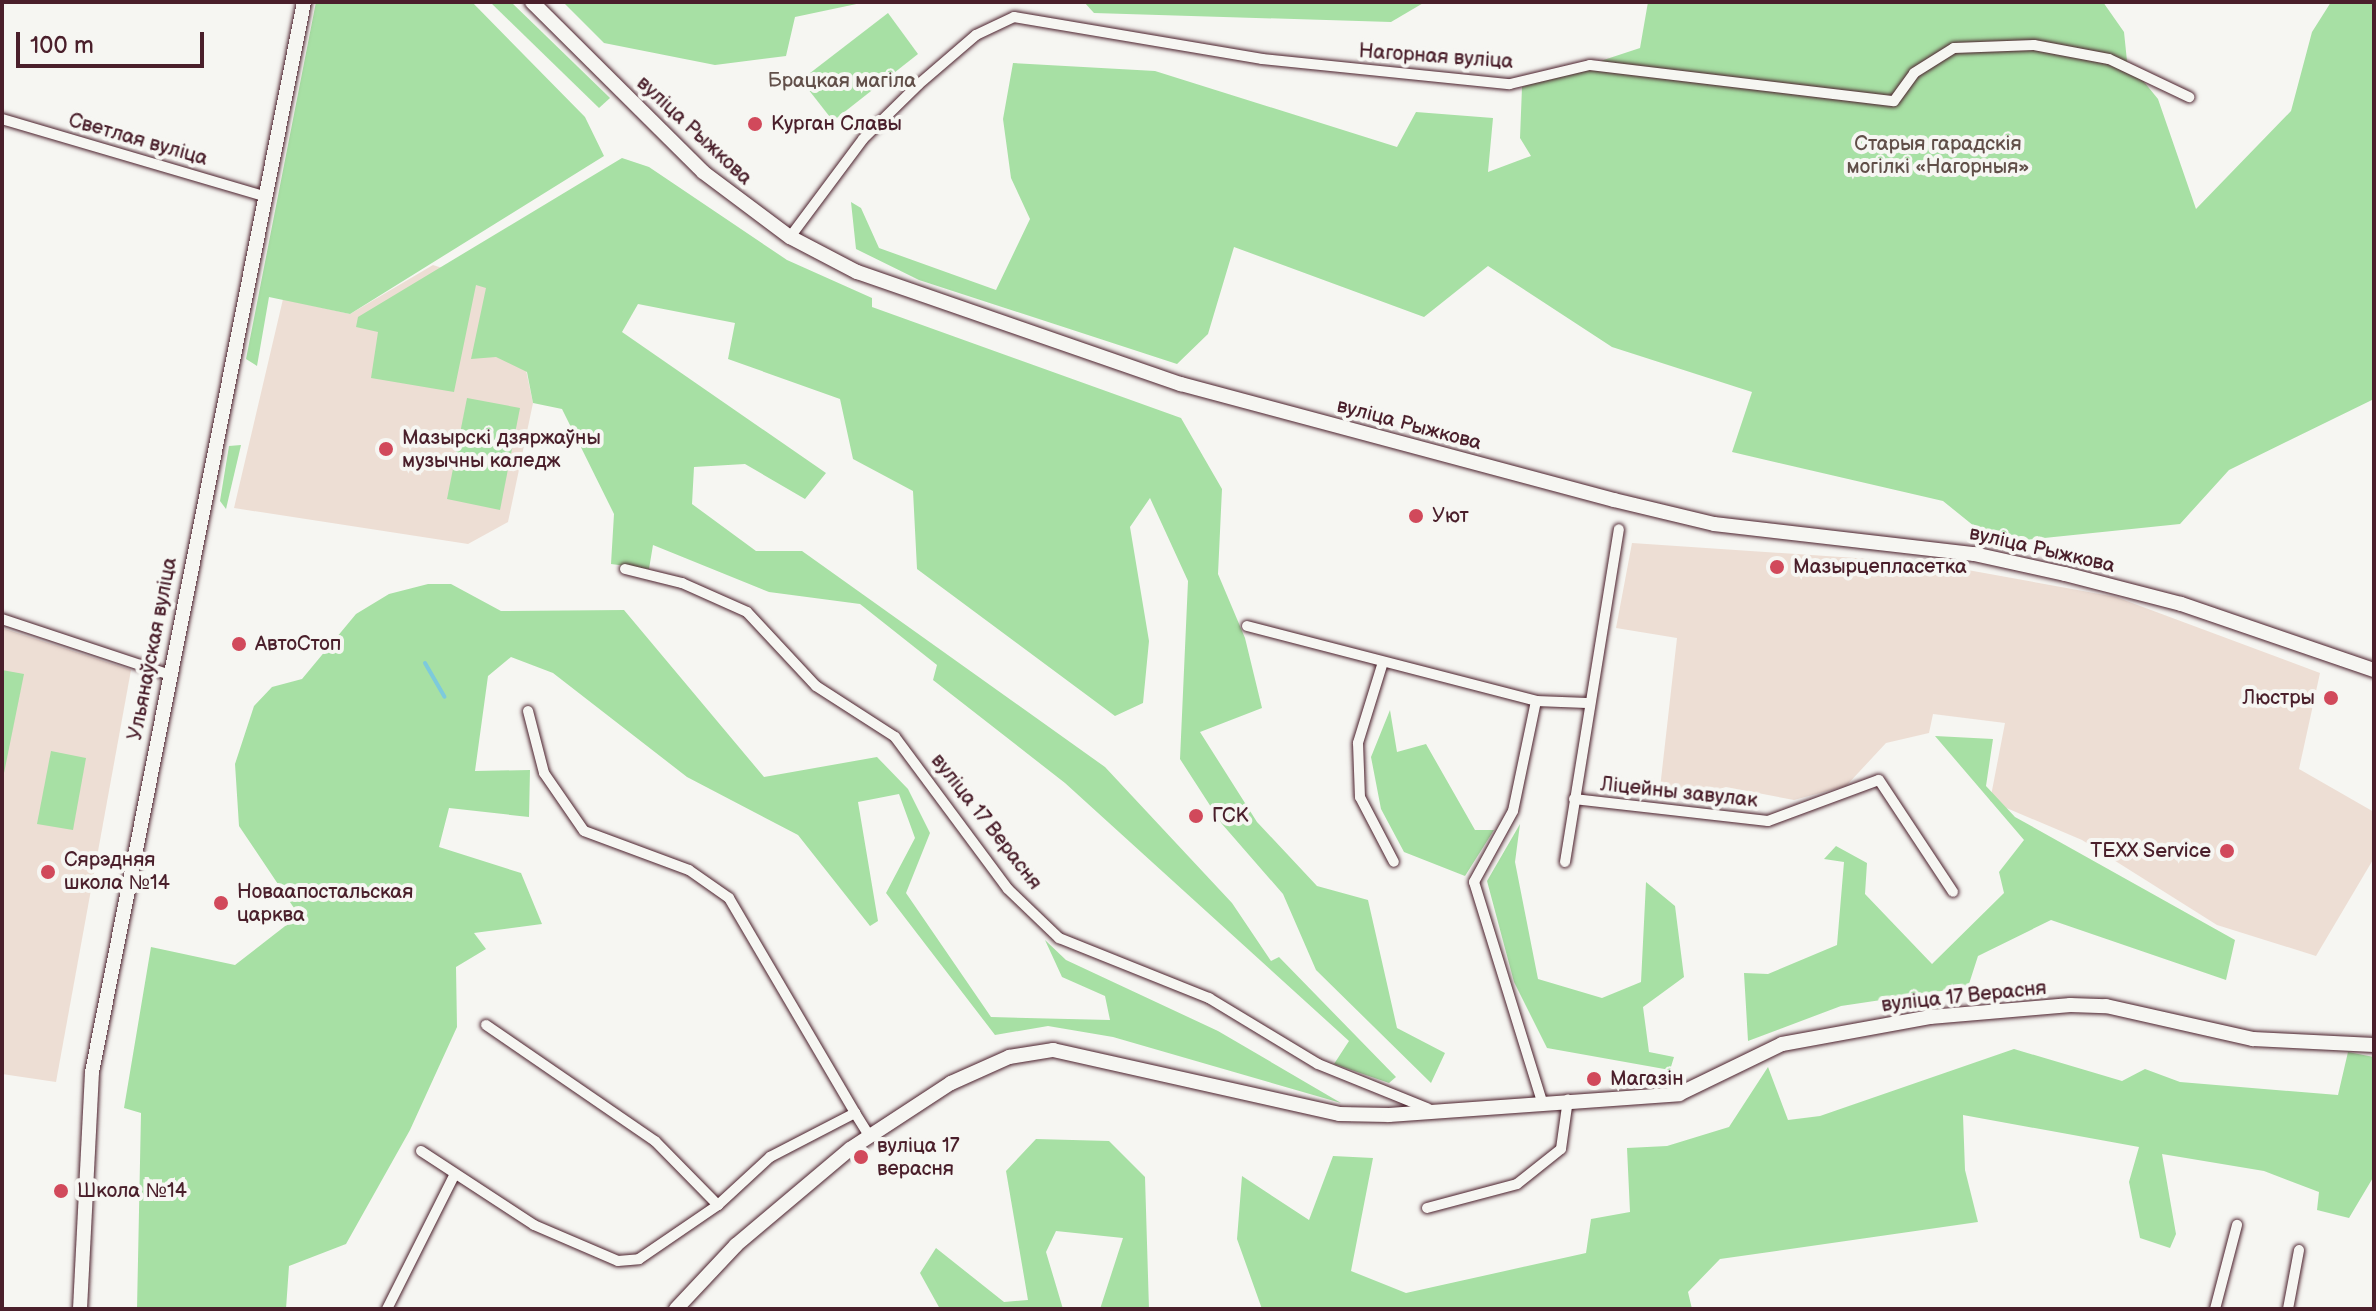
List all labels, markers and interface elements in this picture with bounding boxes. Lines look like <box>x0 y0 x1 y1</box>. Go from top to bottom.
scale bar <box>20 16 208 66</box>
text: 100 m <box>30 31 94 60</box>
street label: Нагорная вуліца <box>1358 40 1514 74</box>
park label: Брацкая магіла <box>768 69 916 93</box>
street label: вуліца Рыжкова <box>631 71 757 191</box>
street label: Светлая вуліца <box>66 109 210 171</box>
place label: Курган Славы <box>771 112 902 136</box>
marker: Курган Славы <box>746 115 764 133</box>
park label: Старыя гарадскія могілкі «Нагорныя» <box>1847 133 2029 180</box>
street label: вуліца Рыжкова <box>1334 394 1484 456</box>
place label: Мазырскі дзяржаўны музычны каледж <box>402 426 601 473</box>
marker: Мазырскі дзяржаўны музычны каледж <box>377 440 395 458</box>
place label: Уют <box>1432 504 1469 528</box>
marker: Уют <box>1407 507 1425 525</box>
street label: вуліца Рыжкова <box>1967 522 2117 578</box>
place label: Мазырцепласетка <box>1793 555 1967 579</box>
street label: Ульянаўская вуліца <box>123 556 183 742</box>
marker: Мазырцепласетка <box>1768 558 1786 576</box>
place label: АвтоСтоп <box>255 632 341 656</box>
marker: АвтоСтоп <box>230 635 248 653</box>
place label: Люстры <box>2243 686 2315 710</box>
marker: Люстры <box>2322 689 2340 707</box>
street label: вуліца 17 Верасня <box>925 749 1047 895</box>
street label: Ліцейны завулак <box>1599 773 1759 813</box>
place label: ГСК <box>1212 804 1248 828</box>
marker: ГСК <box>1187 807 1205 825</box>
place label: TEXX Service <box>2090 839 2211 863</box>
marker: TEXX Service <box>2218 842 2236 860</box>
place label: Сярэдняя школа №14 <box>64 848 170 895</box>
marker: Сярэдняя школа №14 <box>39 863 57 881</box>
place label: Новаапостальская царква <box>237 880 413 927</box>
marker: Новаапостальская царква <box>212 894 230 912</box>
street label: вуліца 17 Верасня <box>1880 976 2048 1018</box>
place label: Магазін <box>1610 1067 1684 1091</box>
marker: Магазін <box>1585 1070 1603 1088</box>
place label: вуліца 17 верасня <box>877 1134 960 1181</box>
marker: вуліца 17 верасня <box>852 1148 870 1166</box>
place label: Школа №14 <box>77 1179 187 1203</box>
marker: Школа №14 <box>52 1182 70 1200</box>

